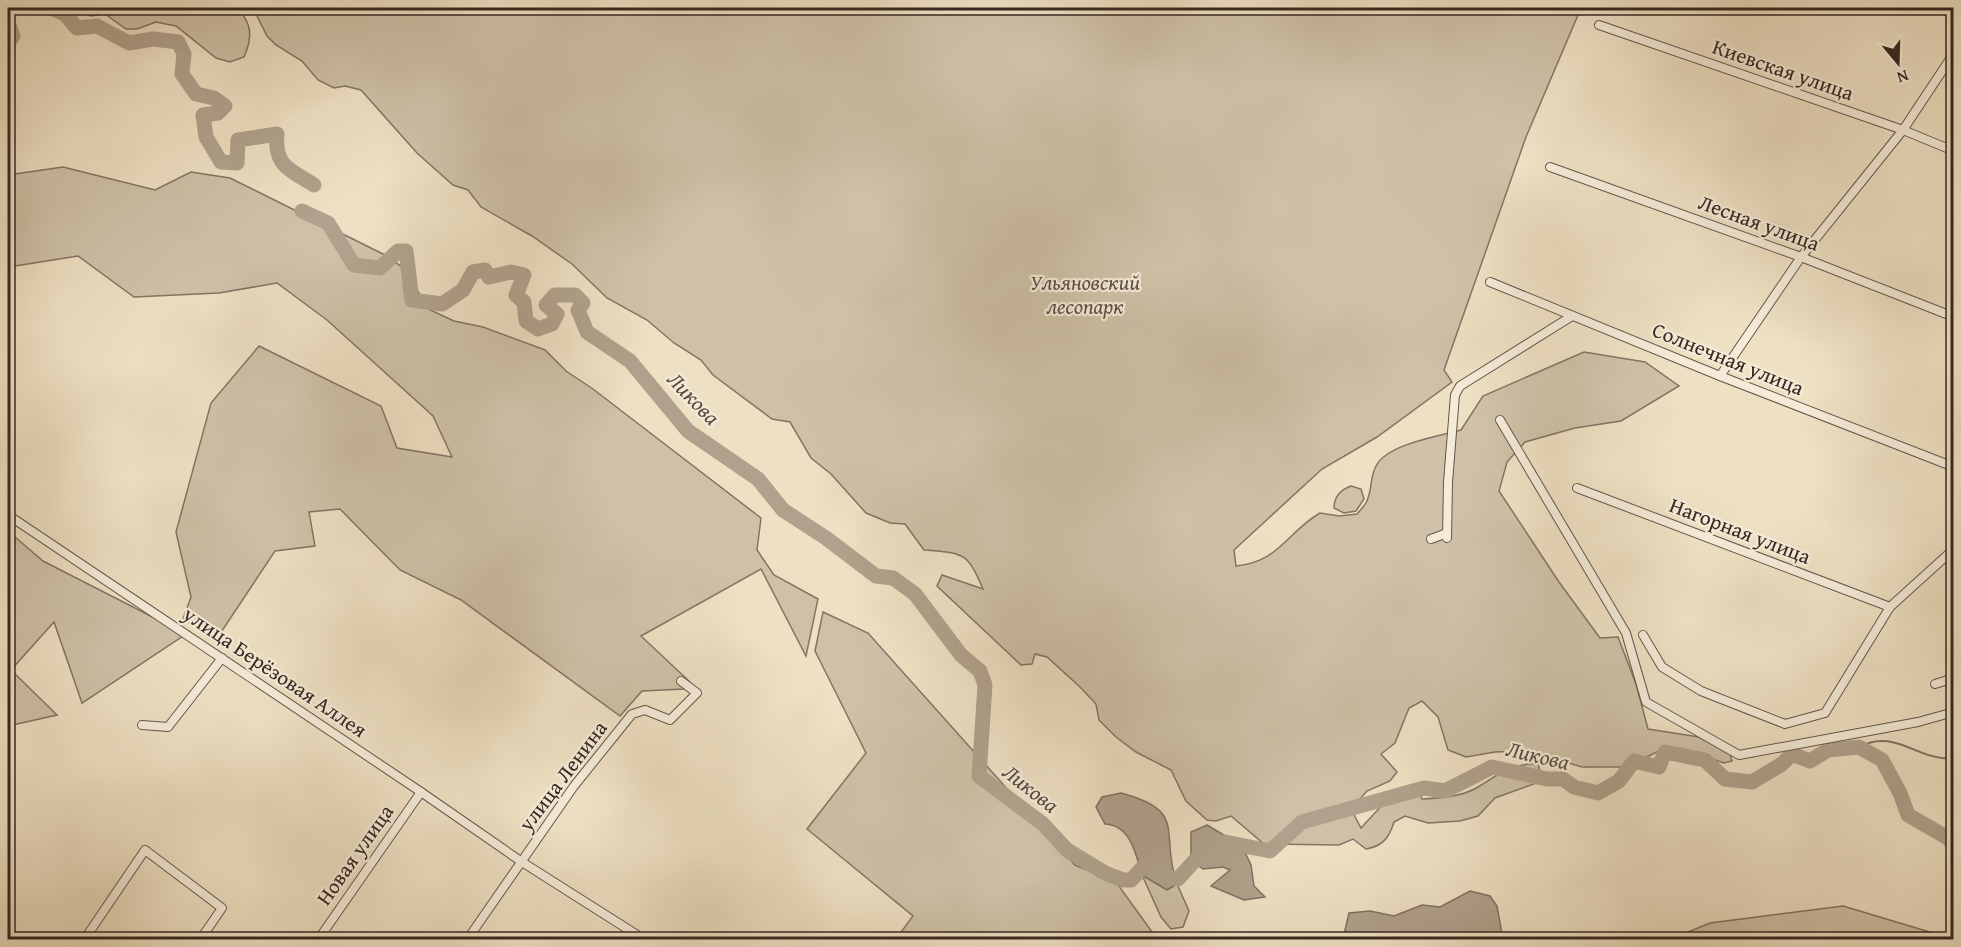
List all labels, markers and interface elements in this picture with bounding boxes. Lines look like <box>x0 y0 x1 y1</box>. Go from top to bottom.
street label: Киевская улица <box>1708 31 1858 108</box>
north arrow <box>1868 33 1928 93</box>
text: N <box>1894 64 1912 90</box>
street label: Лесная улица <box>1694 186 1824 259</box>
park label: Ульяновский лесопарк <box>1030 267 1140 322</box>
street label: Солнечная улица <box>1648 314 1809 403</box>
water label: Ликова <box>660 364 728 432</box>
street label: Нагорная улица <box>1665 489 1815 572</box>
street label: улица Берёзовая Аллея <box>176 598 374 745</box>
street label: улица Ленина <box>510 714 615 838</box>
water label: Ликова <box>1503 732 1573 778</box>
water label: Ликова <box>996 756 1066 820</box>
street label: Новая улица <box>308 798 401 911</box>

